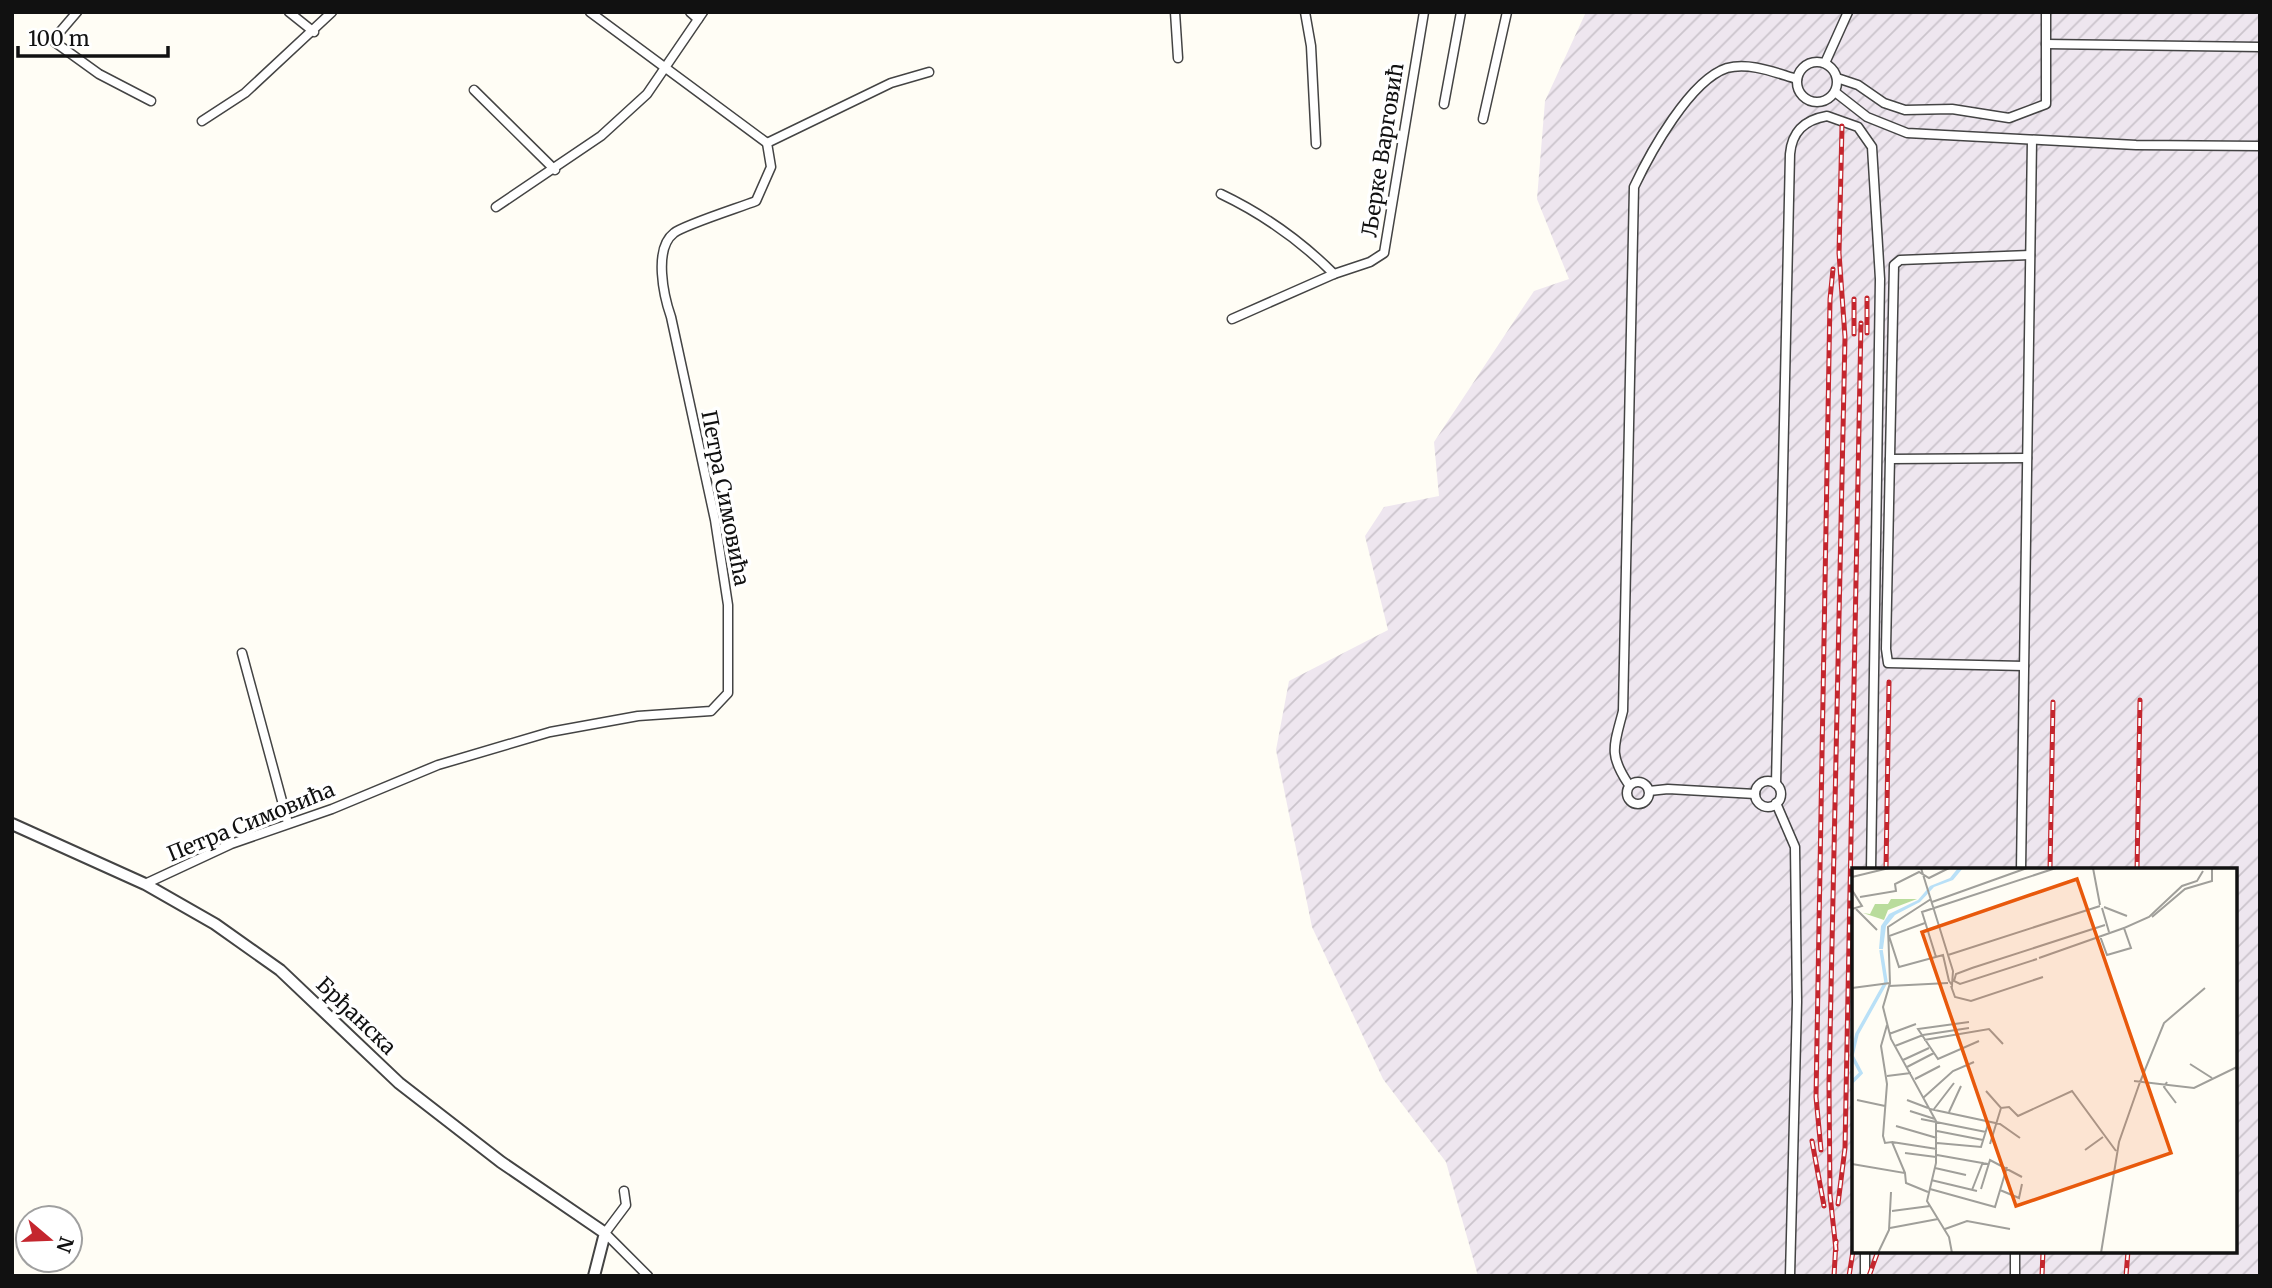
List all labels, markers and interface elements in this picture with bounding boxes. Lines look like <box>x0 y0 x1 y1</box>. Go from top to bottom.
scale bar <box>18 14 168 58</box>
text: 100 m <box>28 25 90 52</box>
street label: Љерке Варговић <box>1355 61 1410 239</box>
street label: Петра Симовића <box>695 408 756 588</box>
street label: Петра Симовића <box>163 776 338 867</box>
inset map <box>1852 868 2237 1253</box>
street label: Брђанска <box>311 971 402 1060</box>
north arrow <box>14 1204 84 1274</box>
text: N <box>51 1234 79 1256</box>

